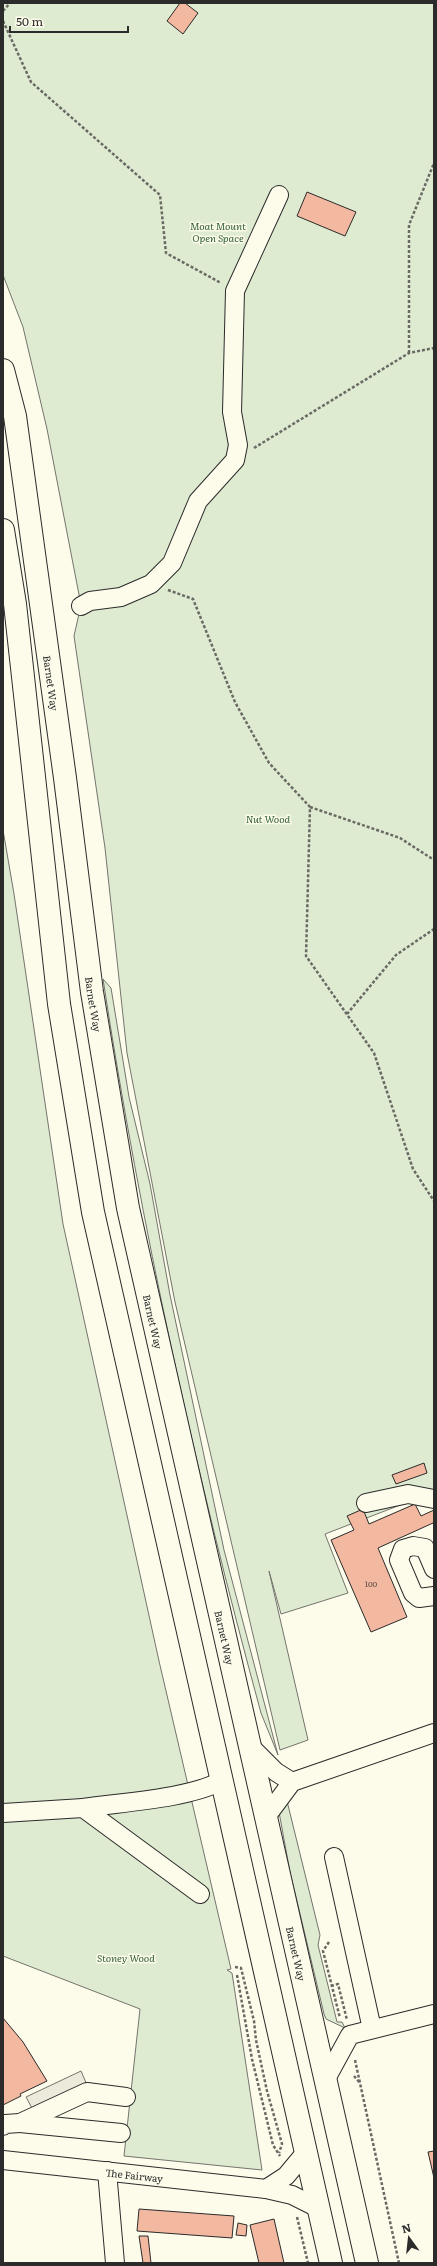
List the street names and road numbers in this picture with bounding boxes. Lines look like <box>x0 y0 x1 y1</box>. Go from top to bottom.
street label: Barnet Way <box>41 654 63 712</box>
street label: Barnet Way <box>83 976 106 1033</box>
street label: Barnet Way <box>140 1293 167 1351</box>
street label: Barnet Way <box>212 1609 239 1667</box>
street label: Barnet Way <box>283 1925 310 1982</box>
street label: The Fairway <box>105 2164 164 2185</box>

